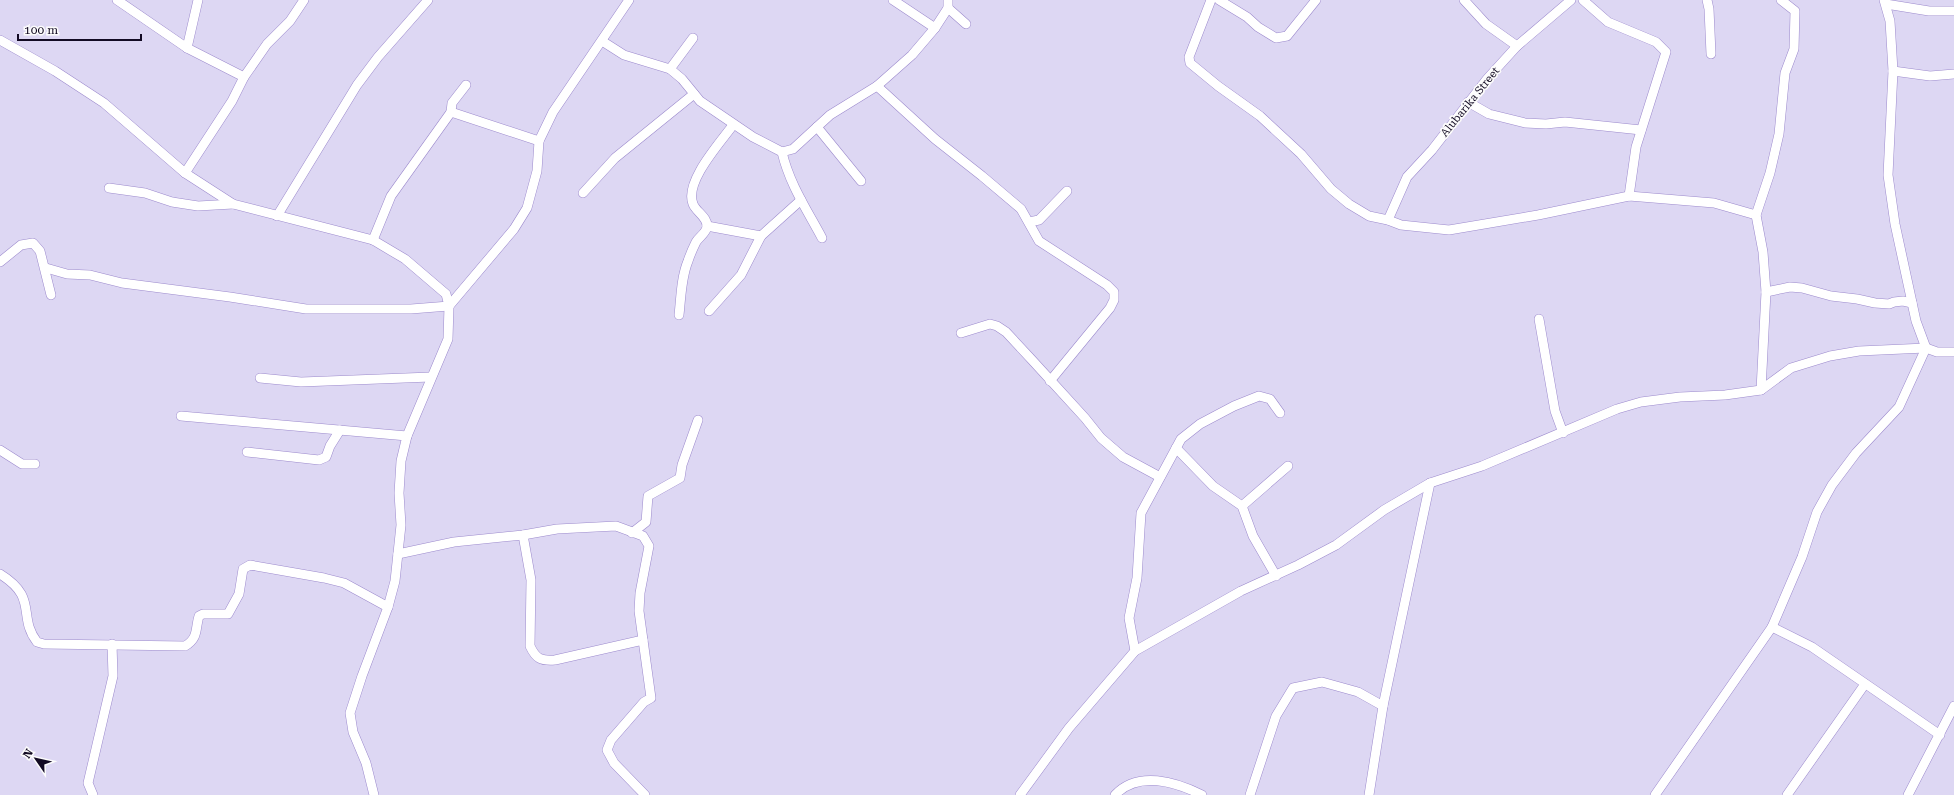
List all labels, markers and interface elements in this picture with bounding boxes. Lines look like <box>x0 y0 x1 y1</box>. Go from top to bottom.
scale bar <box>18 16 141 42</box>
text: 100 m <box>24 23 58 37</box>
street label: Alubarika Street <box>1438 64 1502 140</box>
north arrow <box>16 739 56 779</box>
text: N <box>20 746 36 761</box>

